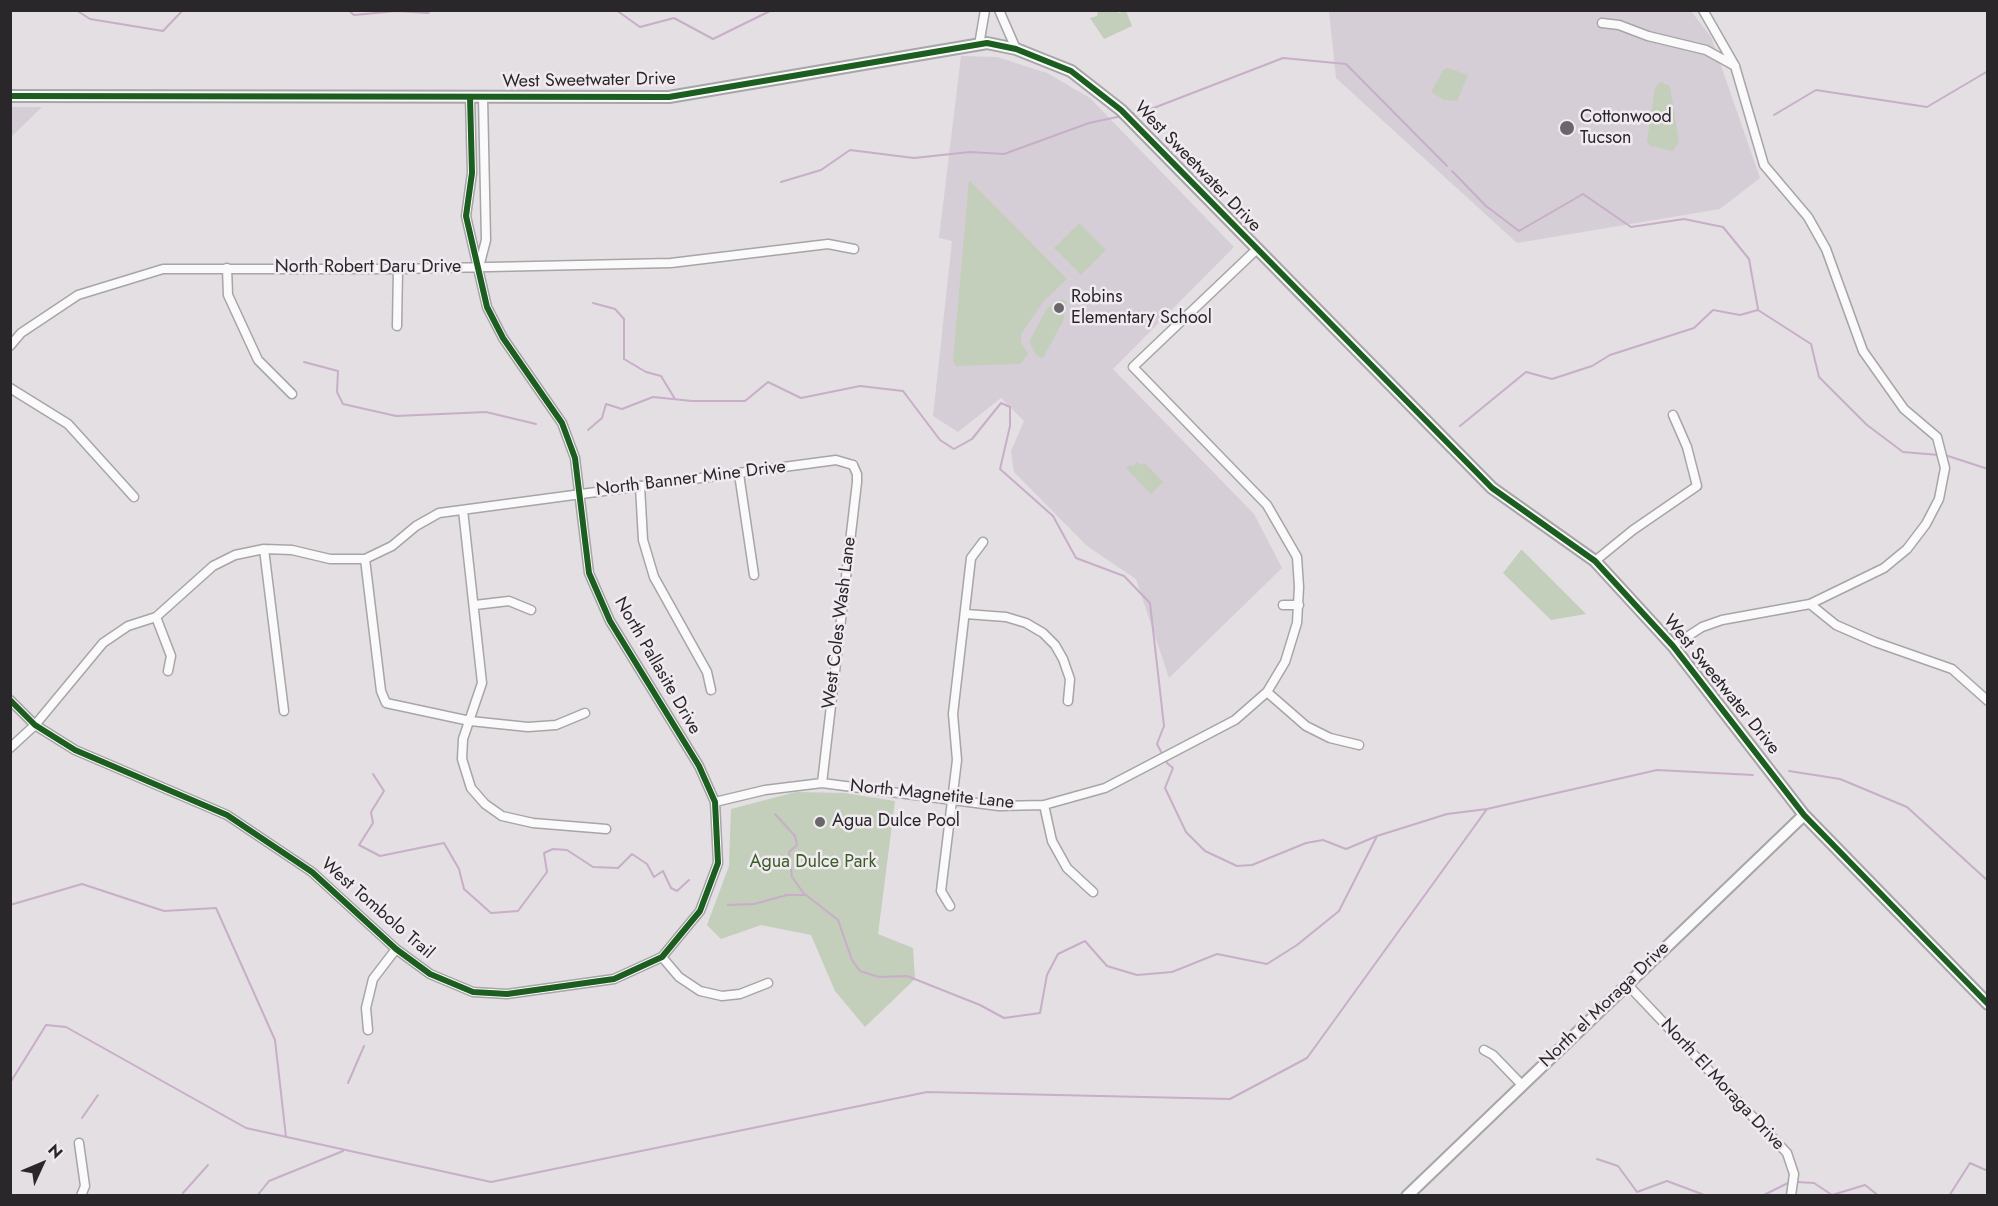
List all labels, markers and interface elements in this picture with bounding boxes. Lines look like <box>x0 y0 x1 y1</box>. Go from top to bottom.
street label: West Sweetwater Drive <box>502 69 676 93</box>
street label: West Sweetwater Drive <box>1129 97 1265 237</box>
place label: Cottonwood Tucson <box>1580 107 1672 150</box>
marker: Cottonwood Tucson <box>1558 119 1576 137</box>
street label: North Robert Daru Drive <box>275 257 461 279</box>
place label: Robins Elementary School <box>1071 287 1212 330</box>
marker: Robins Elementary School <box>1052 301 1066 315</box>
street label: North Banner Mine Drive <box>595 457 787 501</box>
street label: West Coles Wash Lane <box>819 536 861 710</box>
street label: North Pallasite Drive <box>609 593 705 739</box>
street label: West Sweetwater Drive <box>1658 611 1784 759</box>
street label: North Magnetite Lane <box>849 776 1015 814</box>
place label: Agua Dulce Pool <box>832 811 960 833</box>
marker: Agua Dulce Pool <box>813 815 827 829</box>
park label: Agua Dulce Park <box>750 852 876 874</box>
street label: West Tombolo Trail <box>316 854 438 964</box>
street label: North el Moraga Drive <box>1536 938 1674 1072</box>
street label: North El Moraga Drive <box>1655 1015 1789 1155</box>
north arrow <box>12 1134 72 1194</box>
text: N <box>43 1139 68 1164</box>

